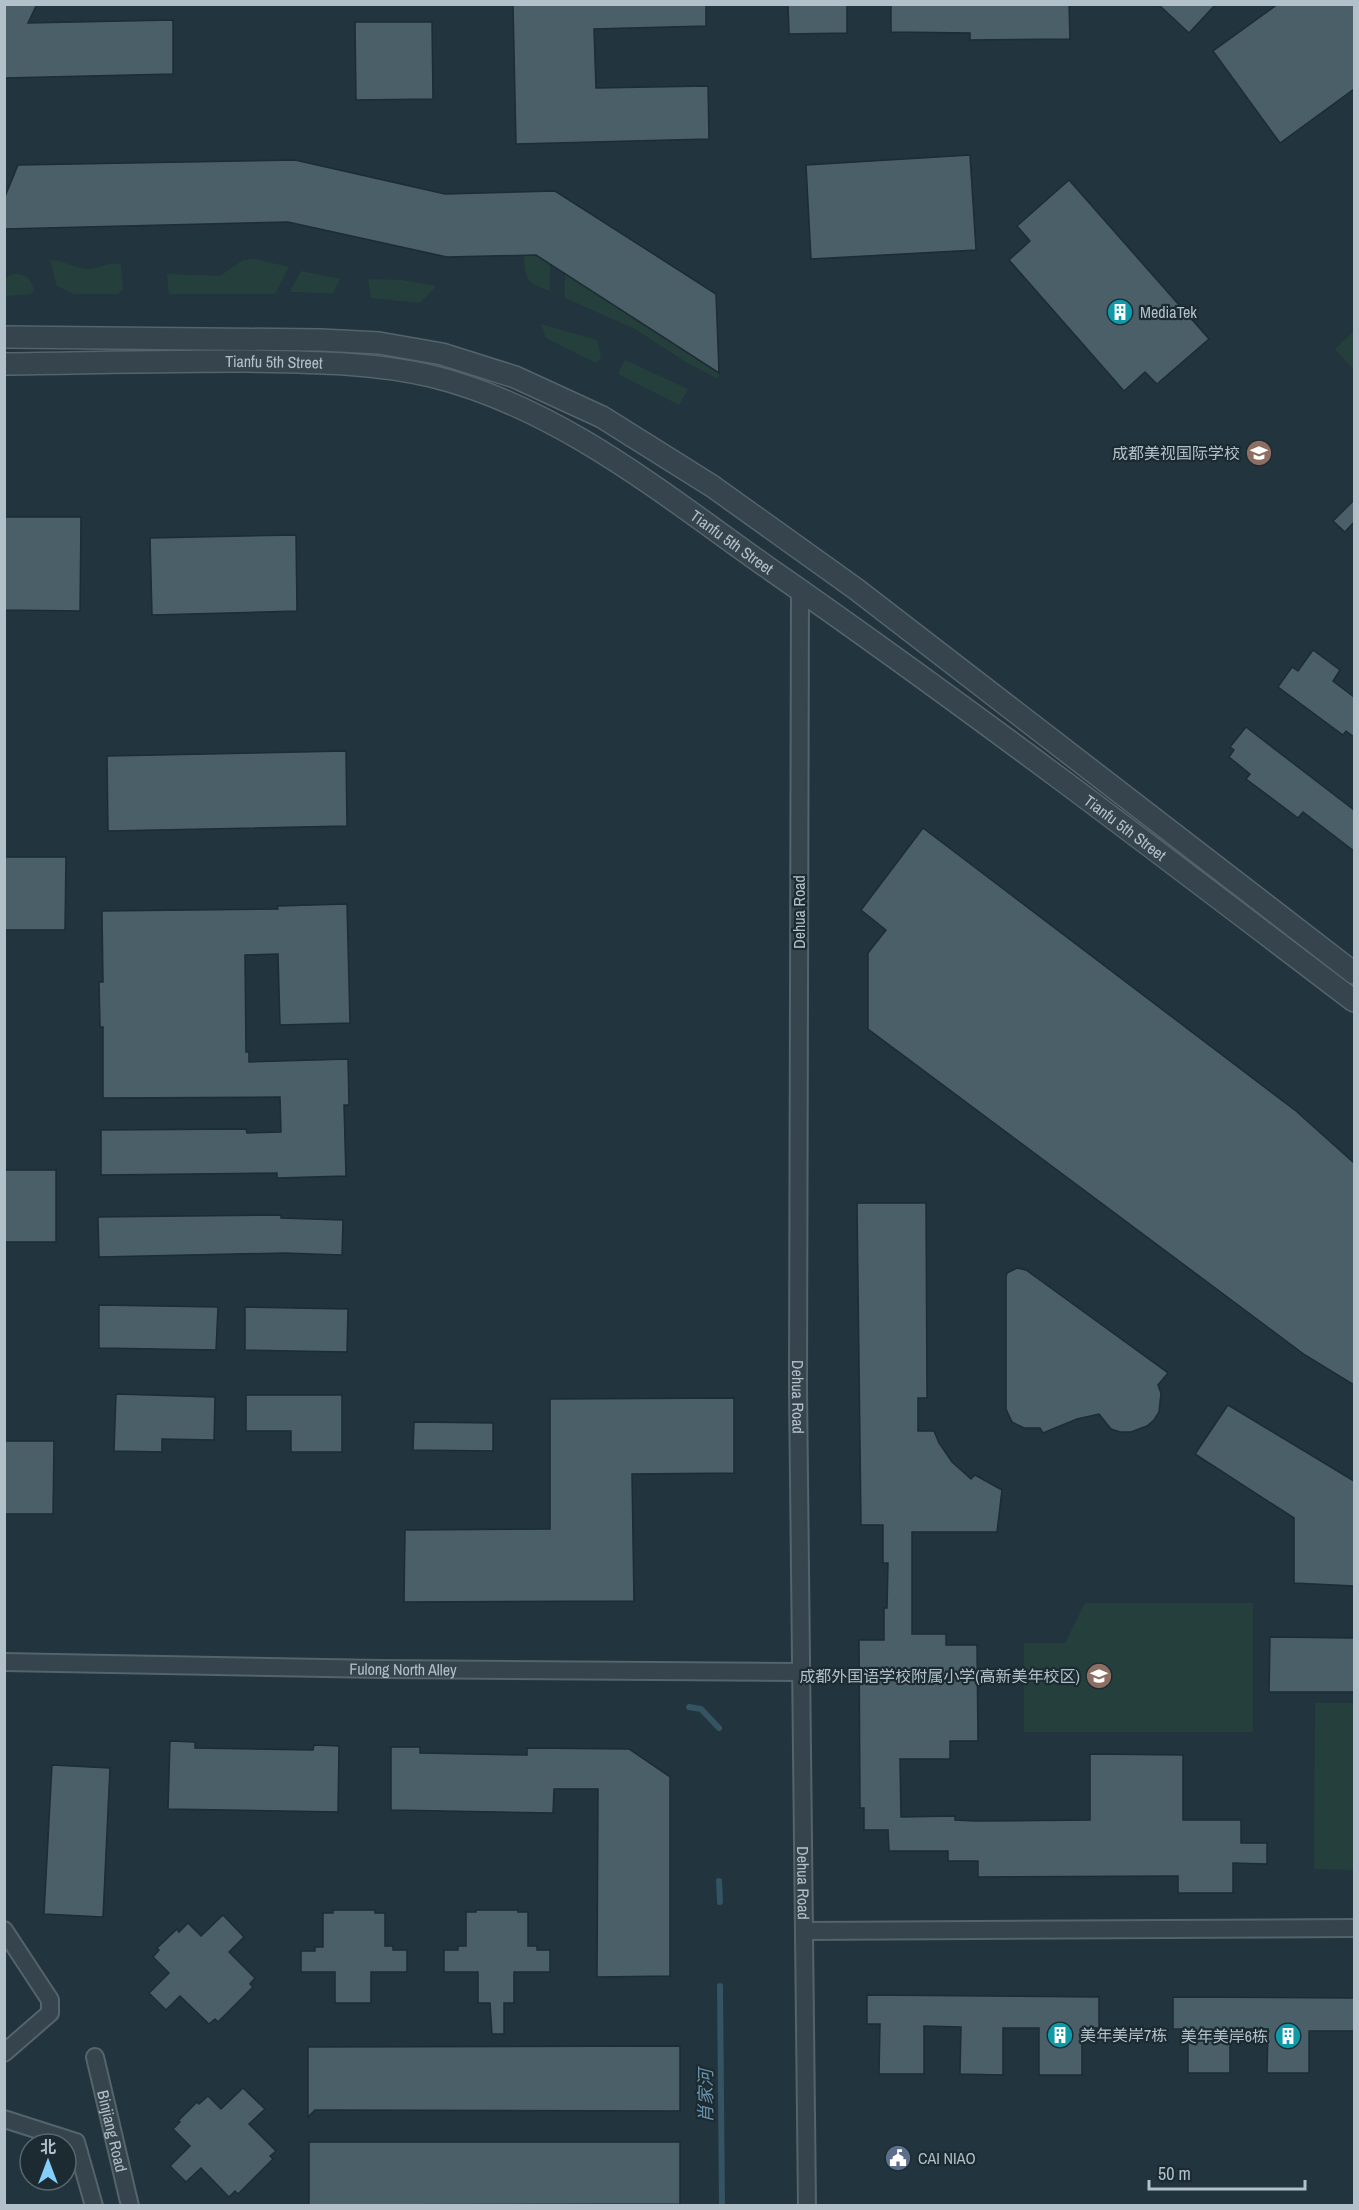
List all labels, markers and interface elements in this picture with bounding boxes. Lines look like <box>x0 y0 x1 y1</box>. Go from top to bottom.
building icon: MediaTek <box>1105 297 1135 327</box>
place label: MediaTek <box>1140 301 1197 323</box>
street label: Tianfu 5th Street <box>225 350 324 374</box>
school or university icon: 成都美视国际学校 <box>1244 438 1274 468</box>
place label: 成都美视国际学校 <box>1112 442 1240 464</box>
street label: Tianfu 5th Street <box>686 505 778 579</box>
street label: Tianfu 5th Street <box>1080 789 1171 866</box>
street label: Dehua Road <box>788 875 810 949</box>
street label: Dehua Road <box>787 1360 810 1434</box>
street label: Fulong North Alley <box>349 1657 457 1681</box>
school or university icon: 成都外国语学校附属小学(高新美年校区) <box>1084 1661 1114 1691</box>
place label: 成都外国语学校附属小学(高新美年校区) <box>799 1665 1080 1687</box>
street label: Dehua Road <box>792 1846 815 1920</box>
building icon: 美年美岸7栋 <box>1045 2020 1075 2050</box>
building icon: 美年美岸6栋 <box>1273 2021 1303 2051</box>
place label: 美年美岸7栋 <box>1080 2024 1167 2046</box>
place label: 美年美岸6栋 <box>1181 2025 1268 2047</box>
water label: 肖家河 <box>693 2066 718 2123</box>
street label: Binjiang Road <box>92 2088 133 2174</box>
north arrow <box>18 2132 78 2192</box>
text: 北 <box>40 2136 56 2158</box>
public building icon: CAI NIAO <box>883 2143 913 2173</box>
place label: CAI NIAO <box>918 2147 976 2169</box>
scale bar <box>1149 2153 1305 2191</box>
text: 50 m <box>1158 2161 1191 2186</box>

